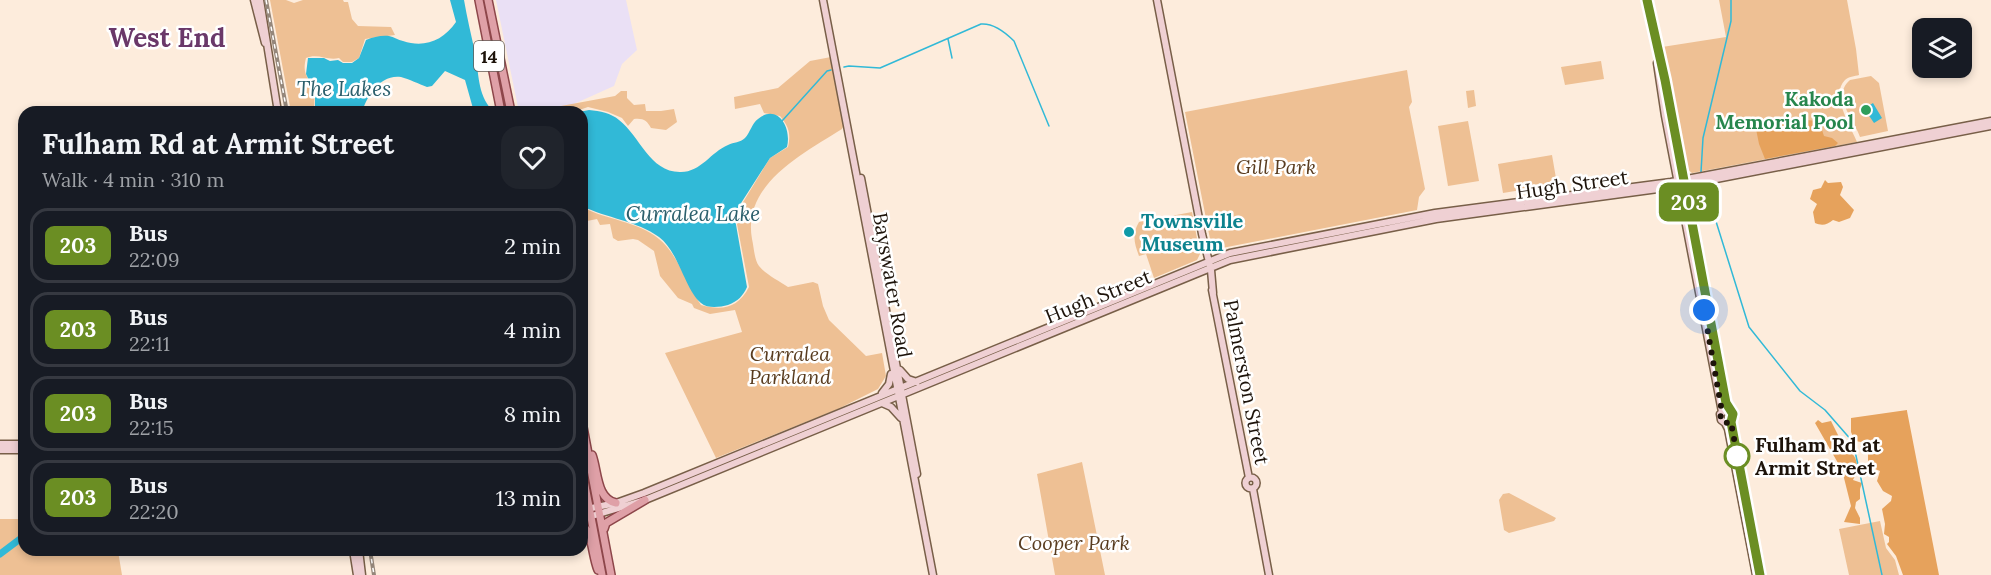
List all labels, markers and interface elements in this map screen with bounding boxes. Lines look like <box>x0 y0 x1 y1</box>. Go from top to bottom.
map controls <box>1912 18 1972 78</box>
button: layers <box>1912 18 1972 78</box>
district label: West End <box>108 21 226 54</box>
road number: 14 <box>474 41 504 71</box>
water label: The Lakes <box>297 75 391 102</box>
place label: Kakoda Memorial Pool <box>1715 86 1855 134</box>
marker: Kakoda Memorial Pool <box>1859 103 1873 117</box>
text: Fulham Rd at Armit Street <box>42 126 394 162</box>
button: heart <box>501 126 564 189</box>
park label: Gill Park <box>1236 154 1316 179</box>
street label: Hugh Street <box>1514 164 1630 204</box>
text: Walk · 4 min · 310 m <box>42 167 224 192</box>
line badge: 203 <box>1654 182 1724 222</box>
text: 203 <box>1671 189 1707 216</box>
water label: Curralea Lake <box>626 200 760 227</box>
place label: Townsville Museum <box>1141 208 1244 256</box>
street label: Bayswater Road <box>868 210 918 360</box>
text: Bus <box>129 219 168 247</box>
marker: Townsville Museum <box>1122 225 1136 239</box>
text: 203 <box>60 232 96 259</box>
text: 2 min <box>504 232 561 260</box>
text: 22:09 <box>129 247 179 272</box>
street label: Hugh Street <box>1041 263 1155 329</box>
your location <box>1689 295 1719 325</box>
street label: Palmerston Street <box>1219 297 1275 467</box>
text: Bus <box>129 303 168 331</box>
text: 203 <box>60 316 96 343</box>
text: 4 min <box>504 316 561 344</box>
text: 22:11 <box>129 331 170 356</box>
park label: Curralea Parkland <box>749 341 832 389</box>
text: Bus <box>129 387 168 415</box>
text: 203 <box>60 400 96 427</box>
text: 8 min <box>504 400 561 428</box>
text: 22:15 <box>129 415 174 440</box>
place label: Fulham Rd at Armit Street <box>1755 432 1881 480</box>
marker: Fulham Rd at Armit Street <box>1724 443 1750 469</box>
text: Bus <box>129 471 168 499</box>
text: 203 <box>60 484 96 511</box>
text: 13 min <box>496 484 561 512</box>
text: 22:20 <box>129 499 179 524</box>
park label: Cooper Park <box>1018 530 1130 555</box>

